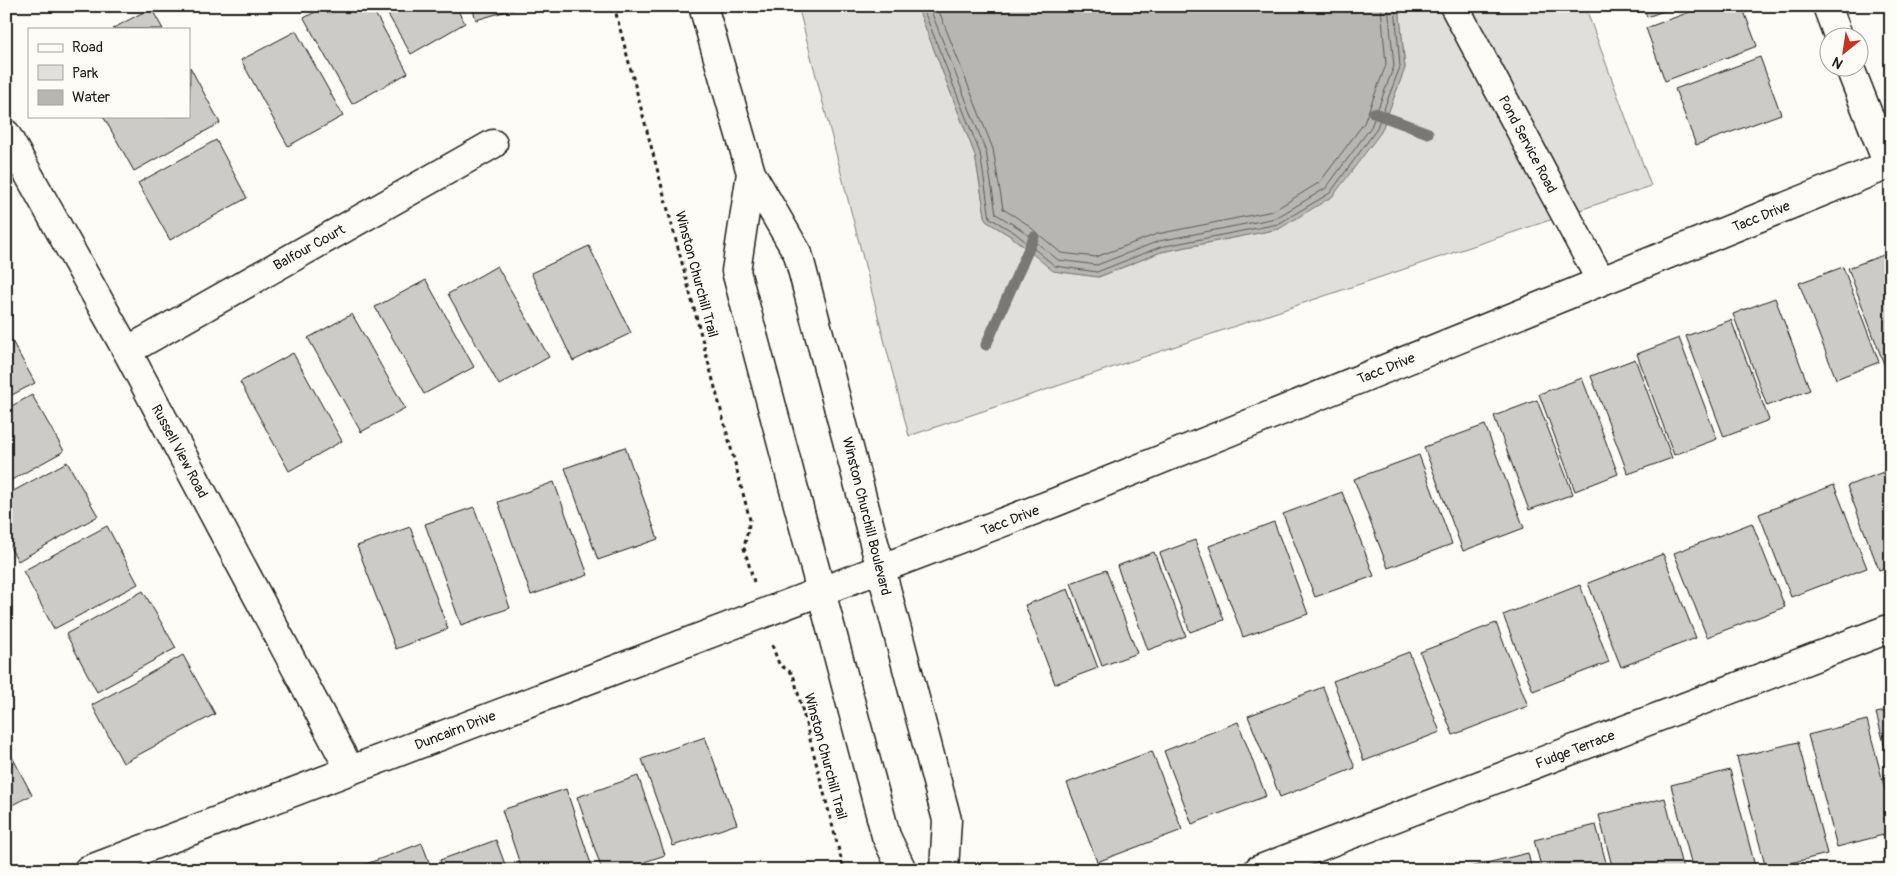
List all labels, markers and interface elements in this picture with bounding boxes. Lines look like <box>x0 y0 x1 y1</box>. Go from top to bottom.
legend <box>28 28 190 118</box>
north arrow <box>1820 28 1870 78</box>
text: Road <box>72 38 103 57</box>
text: N <box>1829 53 1846 73</box>
text: Park <box>72 64 99 83</box>
text: Water <box>72 88 111 107</box>
street label: Pond Service Road <box>1495 93 1560 196</box>
street label: Tacc Drive <box>1730 197 1793 236</box>
street label: Winston Churchill Trail <box>671 209 722 339</box>
street label: Balfour Court <box>271 221 348 274</box>
street label: Tacc Drive <box>1355 349 1418 388</box>
street label: Russell View Road <box>148 402 211 501</box>
street label: Winston Churchill Boulevard <box>839 435 894 597</box>
street label: Tacc Drive <box>979 502 1042 539</box>
street label: Winston Churchill Trail <box>800 691 851 821</box>
street label: Duncairn Drive <box>412 707 498 754</box>
street label: Fudge Terrace <box>1533 727 1617 772</box>

